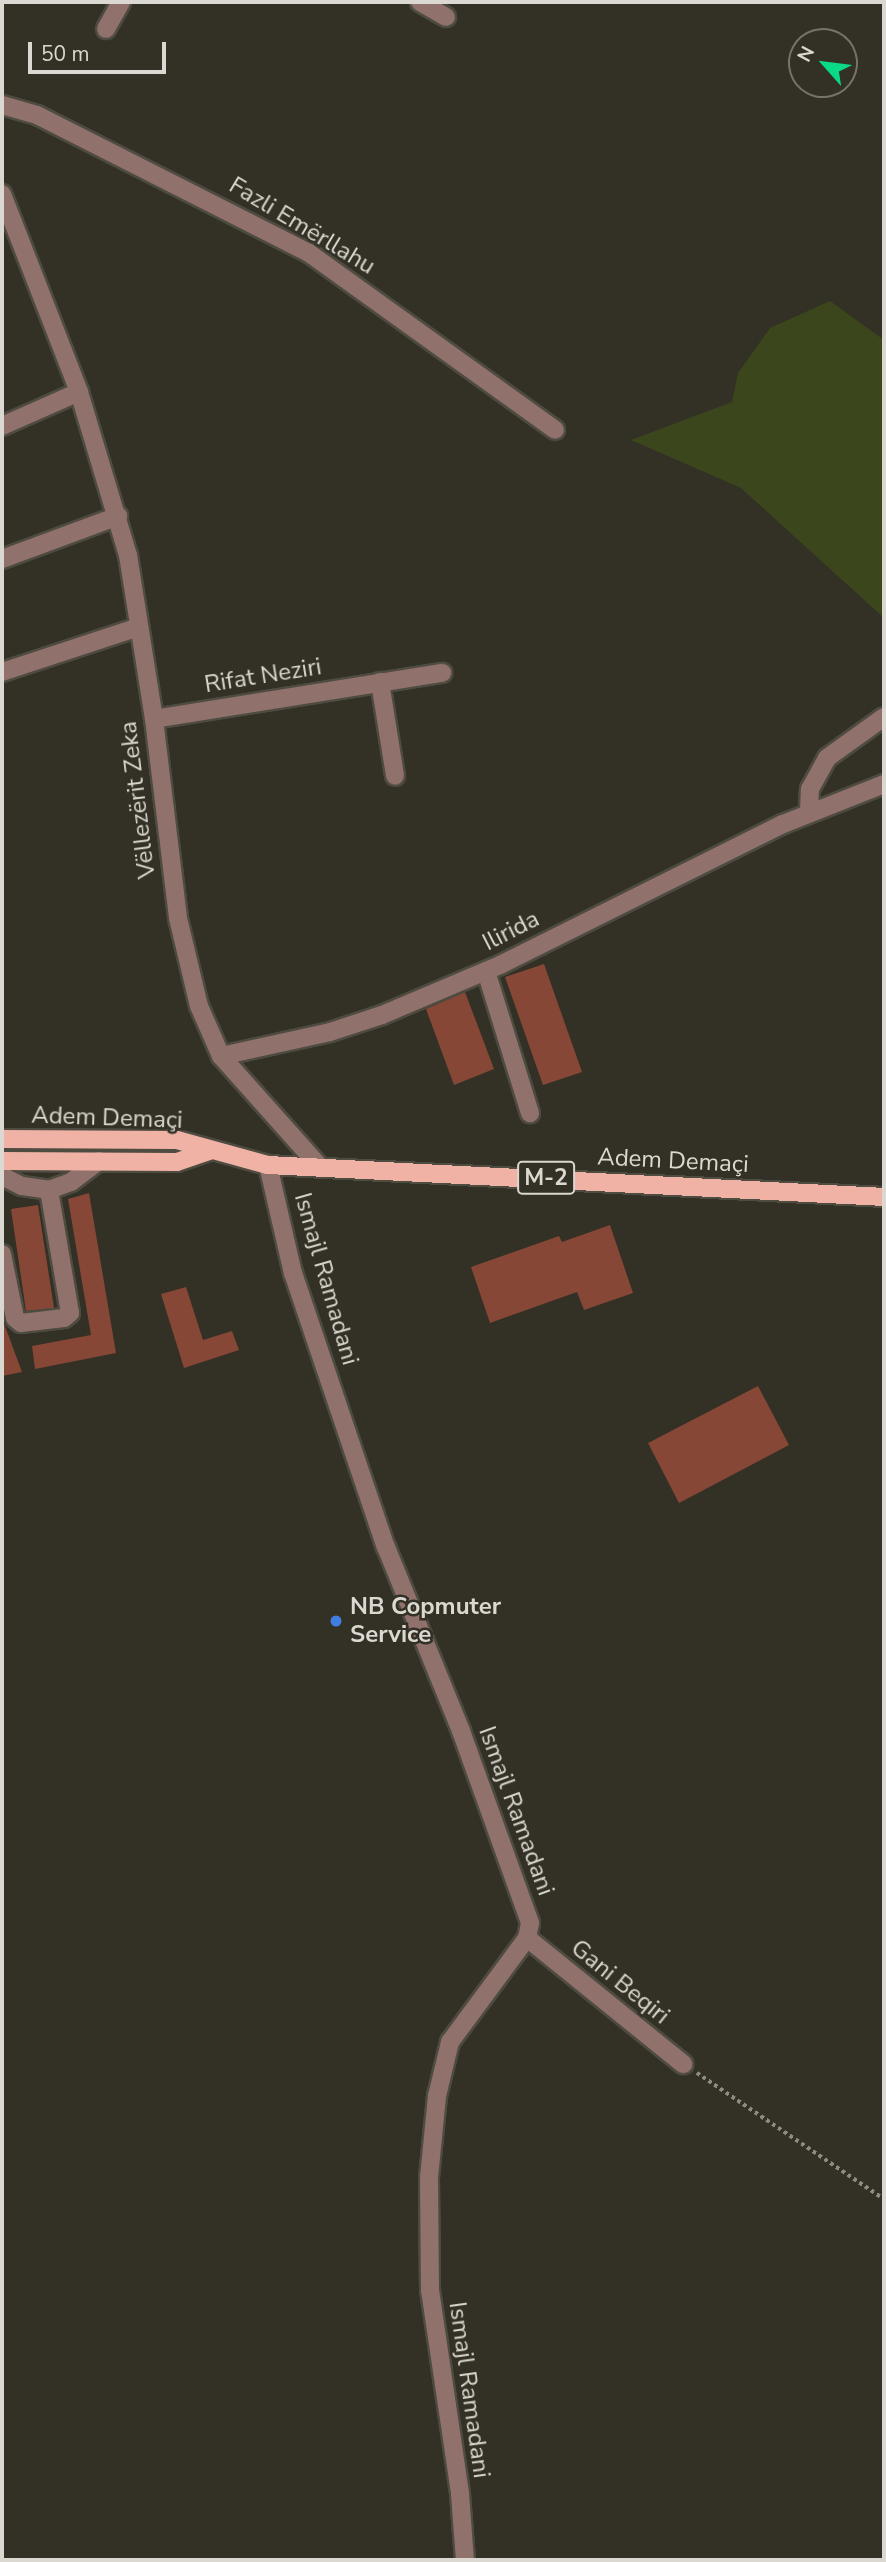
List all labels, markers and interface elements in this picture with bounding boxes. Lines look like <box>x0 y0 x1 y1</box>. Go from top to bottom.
scale bar <box>32 28 170 72</box>
north arrow <box>788 28 858 98</box>
text: 50 m <box>41 40 90 68</box>
text: N <box>791 42 821 66</box>
street label: Fazli Emërllahu <box>224 171 380 281</box>
street label: Rifat Neziri <box>202 653 324 699</box>
street label: Vëllezërit Zeka <box>114 720 162 880</box>
street label: Ilirida <box>478 905 544 957</box>
street label: Adem Demaçi <box>31 1101 183 1135</box>
street label: Adem Demaçi <box>597 1143 749 1179</box>
road number: M-2 <box>516 1158 576 1198</box>
street label: Ismajl Ramadani <box>288 1190 364 1368</box>
place label: NB Copmuter Service <box>350 1593 501 1649</box>
marker: NB Copmuter Service <box>328 1613 344 1629</box>
street label: Ismajl Ramadani <box>472 1723 560 1899</box>
street label: Gani Beqiri <box>565 1934 675 2030</box>
street label: Ismajl Ramadani <box>442 2300 496 2480</box>

